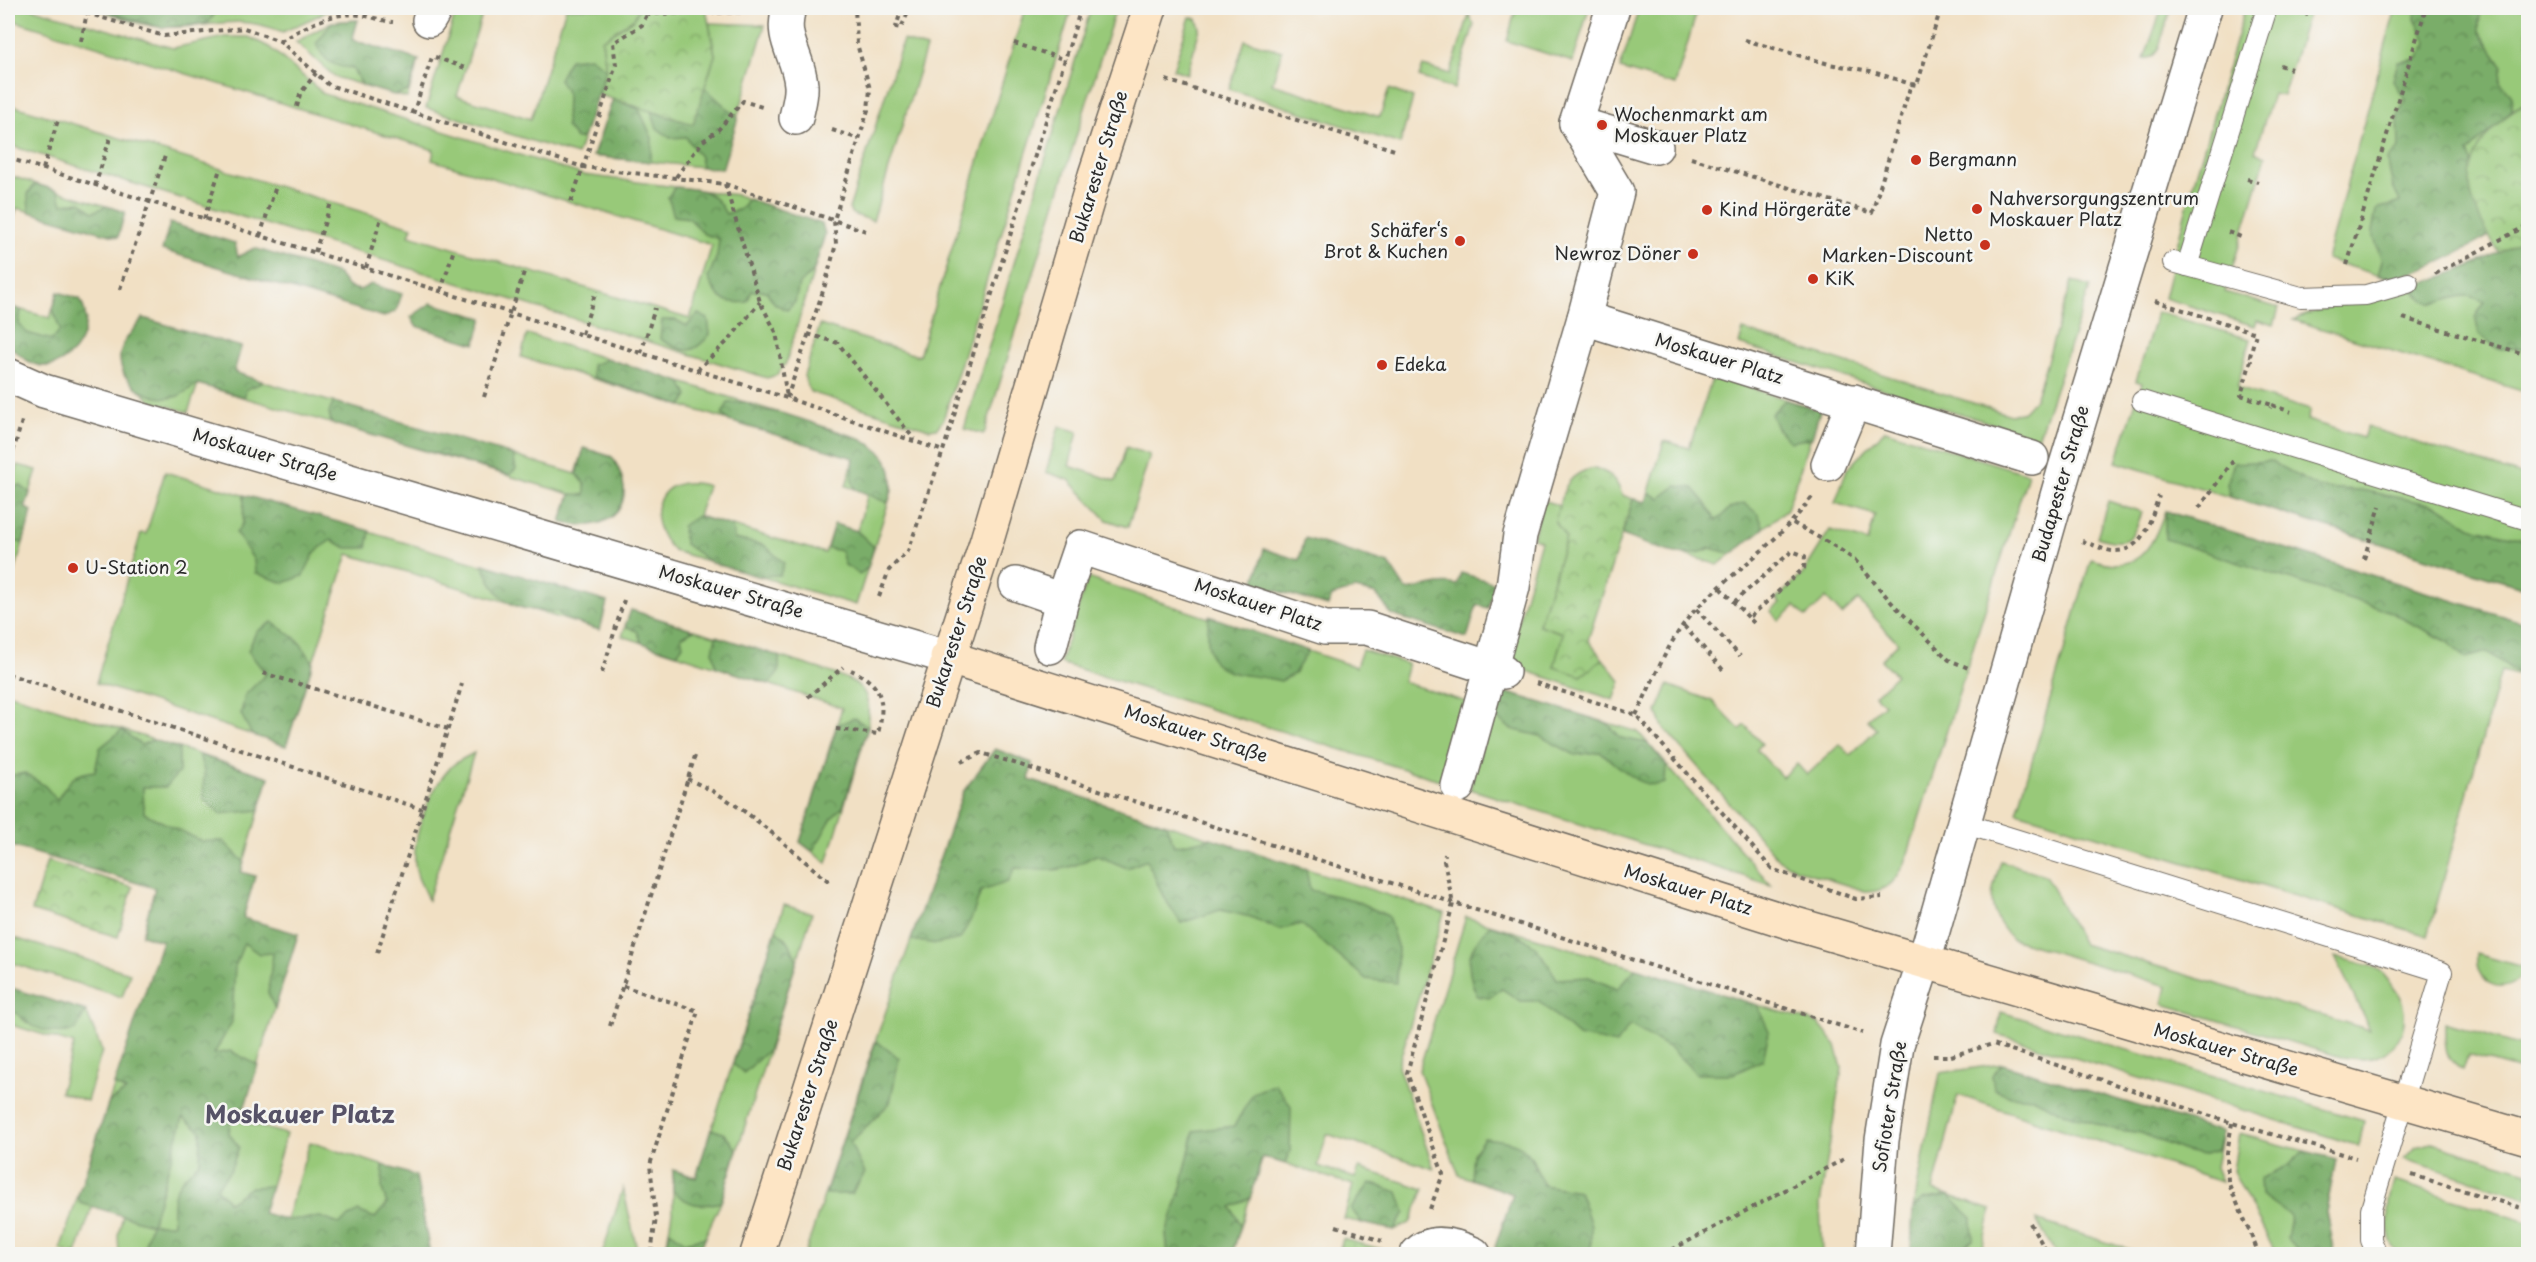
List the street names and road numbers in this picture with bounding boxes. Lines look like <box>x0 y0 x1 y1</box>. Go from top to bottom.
street label: Bukarester Straße <box>1062 87 1134 246</box>
street label: Moskauer Platz <box>1652 325 1787 390</box>
street label: Budapester Straße <box>2024 402 2095 565</box>
street label: Moskauer Straße <box>190 420 341 487</box>
street label: Bukarester Straße <box>918 552 993 711</box>
street label: Moskauer Straße <box>656 557 807 624</box>
street label: Moskauer Platz <box>1191 570 1326 637</box>
street label: Moskauer Straße <box>1121 697 1272 768</box>
street label: Moskauer Platz <box>1621 856 1756 921</box>
street label: Bukarester Straße <box>769 1015 844 1174</box>
street label: Moskauer Straße <box>2151 1015 2302 1082</box>
street label: Sofioter Straße <box>1865 1039 1912 1175</box>

